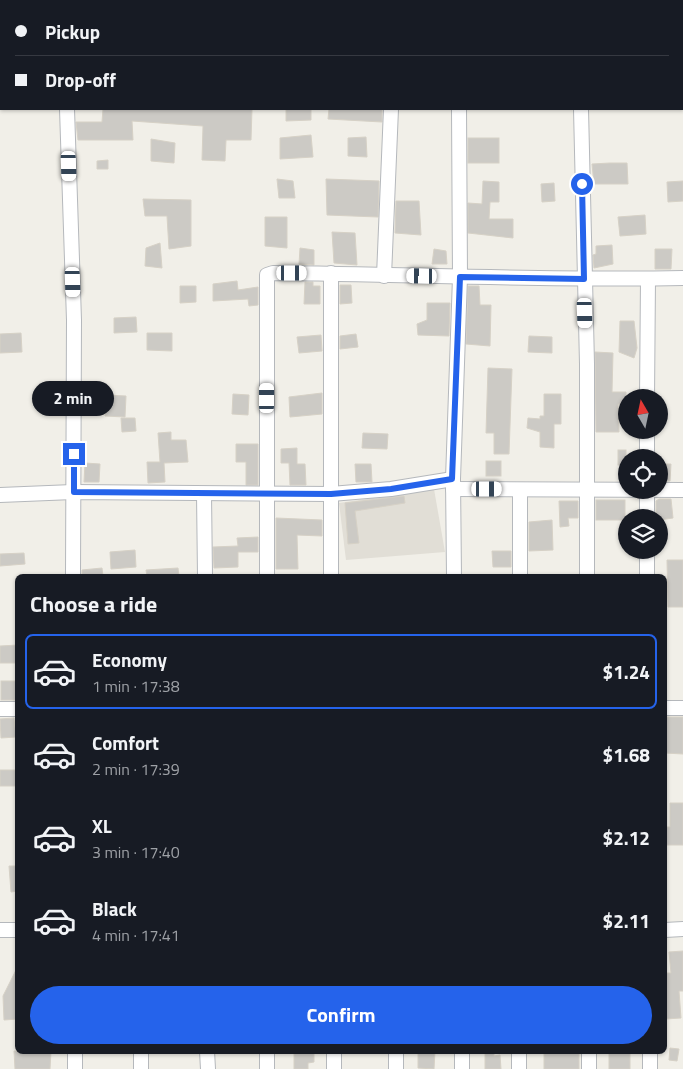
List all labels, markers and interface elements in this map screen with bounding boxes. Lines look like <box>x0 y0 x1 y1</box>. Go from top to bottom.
text: Pickup <box>45 17 100 46</box>
text: Drop-off <box>45 65 116 94</box>
car <box>60 151 77 181</box>
route start <box>571 173 593 195</box>
car <box>277 266 307 281</box>
car <box>64 267 81 297</box>
car <box>406 268 437 284</box>
car <box>576 298 593 328</box>
callout: 2 min <box>33 382 115 416</box>
car <box>259 383 274 413</box>
text: 2 min <box>54 386 92 410</box>
north arrow <box>618 389 668 439</box>
map controls <box>618 389 668 559</box>
route end <box>63 443 85 465</box>
button: locate <box>618 449 668 499</box>
car <box>472 482 502 497</box>
button: layers <box>618 509 668 559</box>
text: Choose a ride <box>30 587 157 621</box>
text: Economy <box>92 645 167 674</box>
icon: car <box>32 649 77 694</box>
text: $1.24 <box>603 657 650 686</box>
text: 1 min · 17:38 <box>92 674 180 698</box>
text: Comfort <box>92 728 159 757</box>
icon: car <box>32 732 77 777</box>
text: $1.68 <box>603 740 650 769</box>
text: 2 min · 17:39 <box>92 757 180 781</box>
text: XL <box>92 811 112 840</box>
icon: car <box>32 815 77 860</box>
text: $2.12 <box>603 823 650 852</box>
text: 3 min · 17:40 <box>92 840 180 864</box>
text: Black <box>92 894 137 923</box>
icon: car <box>32 898 77 943</box>
text: $2.11 <box>603 906 650 935</box>
text: 4 min · 17:41 <box>92 923 180 947</box>
button: Confirm <box>30 986 652 1044</box>

